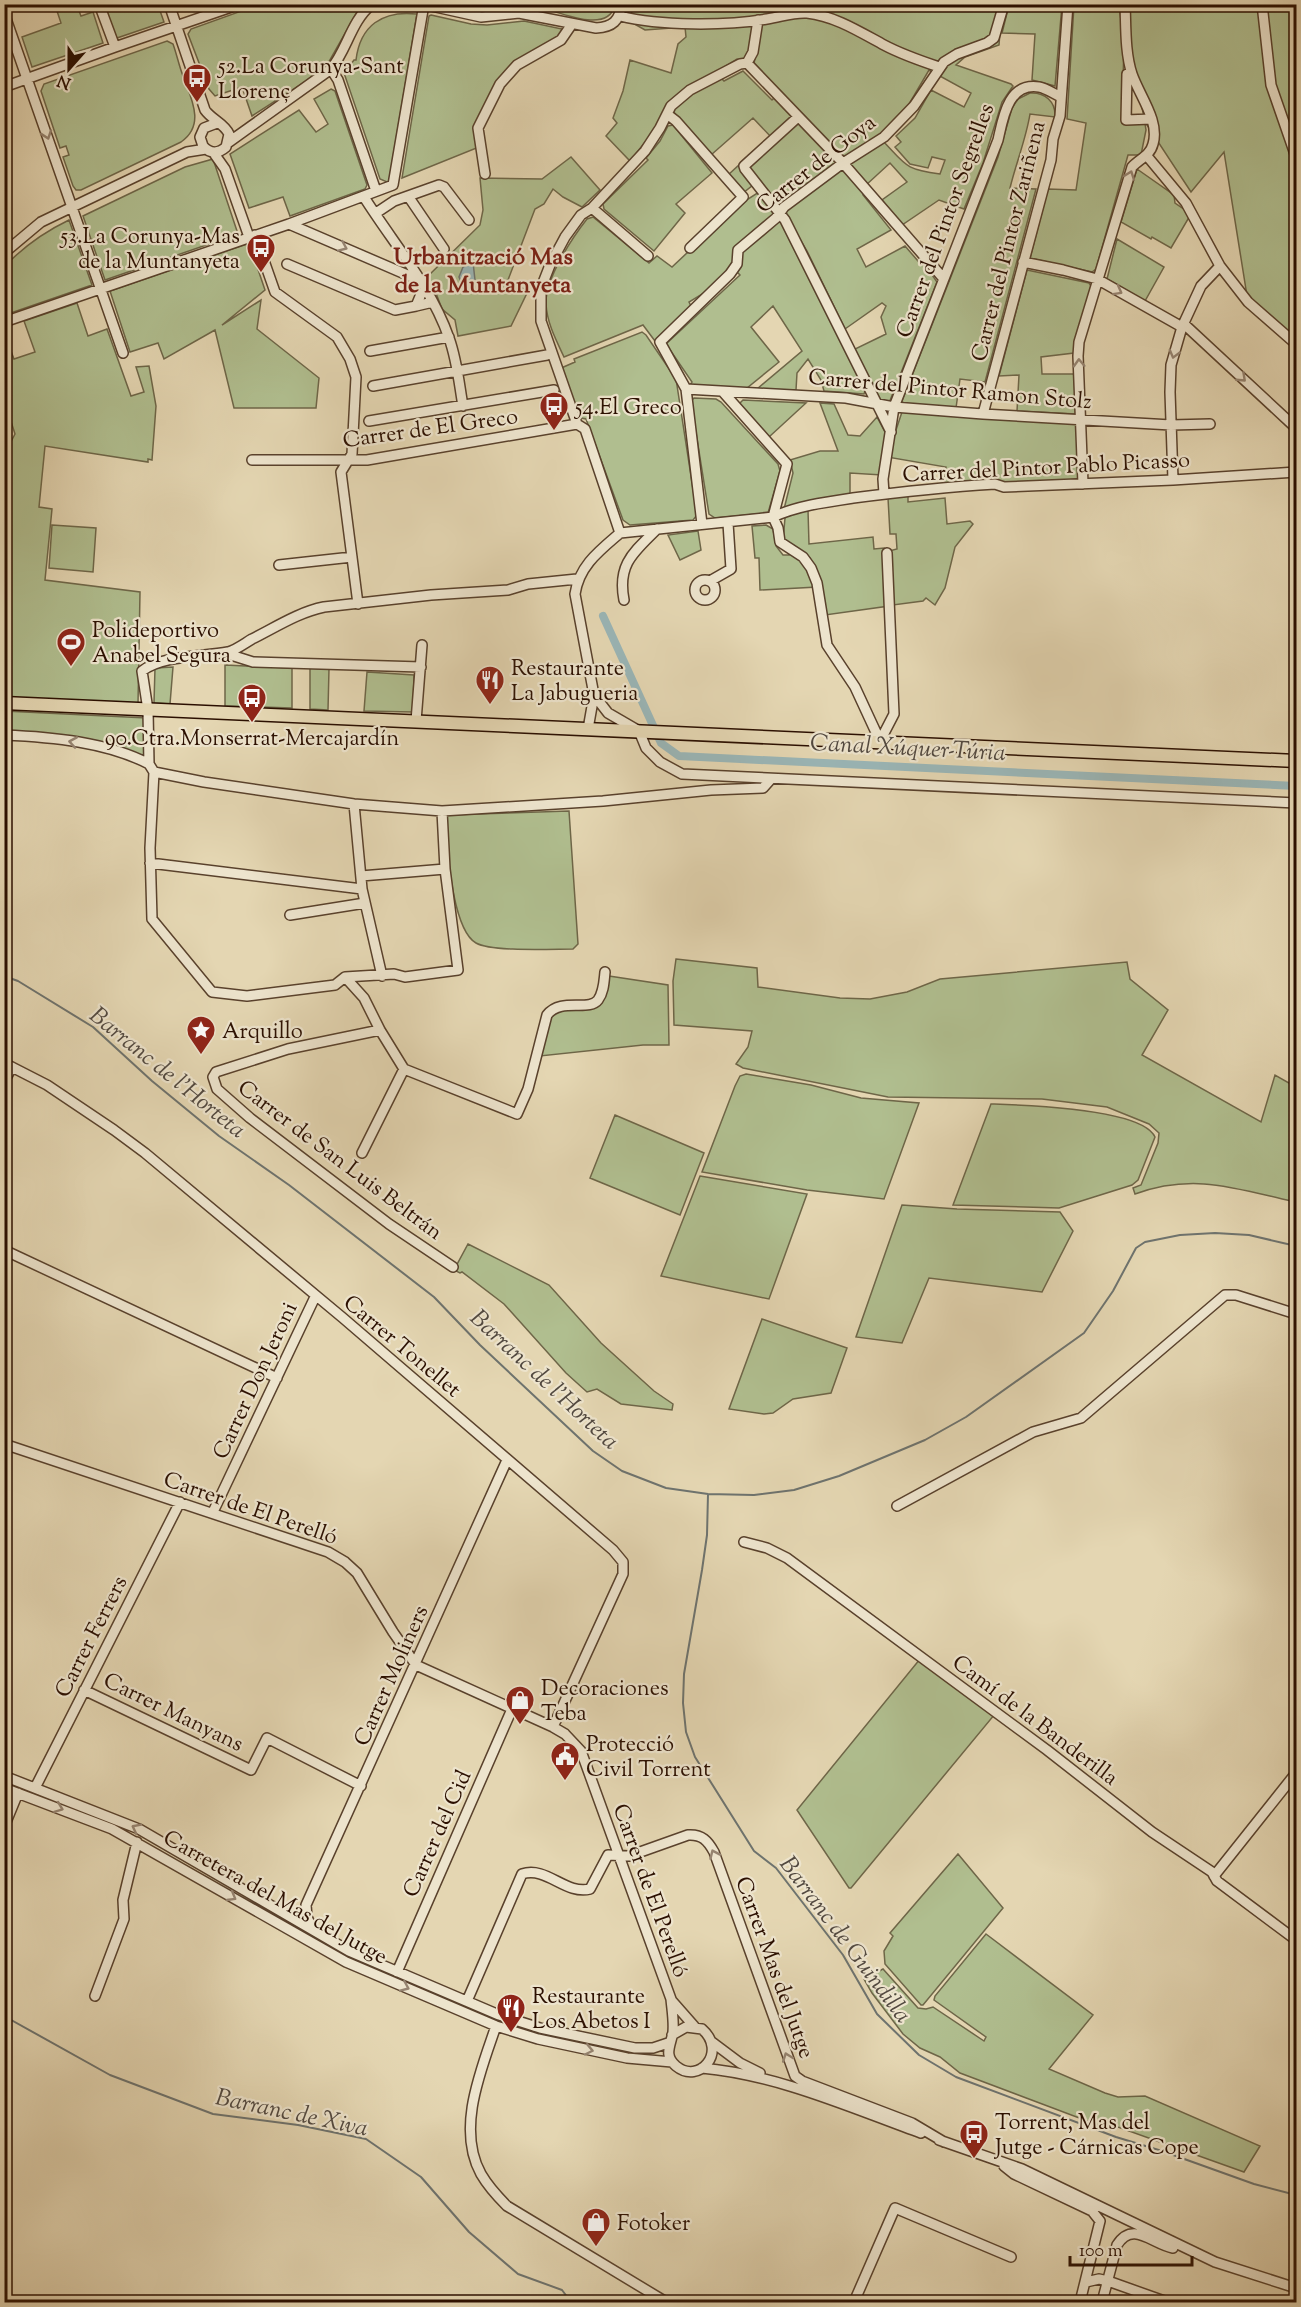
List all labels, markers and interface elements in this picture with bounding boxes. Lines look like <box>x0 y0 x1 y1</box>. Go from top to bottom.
north arrow <box>39 39 99 99</box>
place label: 52.La Corunya-Sant Llorenç <box>216 52 404 109</box>
bus stop icon: 52.La Corunya-Sant Llorenç <box>181 62 213 104</box>
text: N <box>54 68 75 94</box>
street label: Carrer del Pintor Segrelles <box>890 99 1004 343</box>
street label: Carrer de Goya <box>750 108 884 222</box>
street label: Carrer del Pintor Zariñena <box>965 118 1055 365</box>
one-way arrow <box>39 129 52 140</box>
one-way arrow <box>1122 170 1135 181</box>
place label: 53.La Corunya-Mas de la Muntanyeta <box>59 222 240 279</box>
bus stop icon: 53.La Corunya-Mas de la Muntanyeta <box>245 232 277 274</box>
one-way arrow <box>337 240 348 252</box>
district label: Urbanització Mas de la Muntanyeta <box>393 241 573 303</box>
one-way arrow <box>1112 284 1122 295</box>
one-way arrow <box>1168 349 1181 359</box>
one-way arrow <box>1072 358 1085 367</box>
street label: Carrer del Pintor Ramon Stolz <box>807 363 1093 419</box>
one-way arrow <box>1235 371 1246 382</box>
bus stop icon: 54.El Greco <box>538 390 570 432</box>
place label: 54.El Greco <box>573 393 682 425</box>
street label: Carrer de El Greco <box>341 402 520 458</box>
street label: Carrer del Pintor Pablo Picasso <box>902 445 1191 493</box>
place label: Polideportivo Anabel Segura <box>92 616 231 673</box>
sports icon: Polideportivo Anabel Segura <box>55 626 87 668</box>
place label: Restaurante La Jabugueria <box>511 654 638 711</box>
restaurant icon: Restaurante La Jabugueria <box>474 664 506 706</box>
bus stop icon: 90.Ctra.Monserrat-Mercajardín <box>236 682 268 724</box>
place label: 90.Ctra.Monserrat-Mercajardín <box>105 724 399 756</box>
water label: Canal Xúquer-Túria <box>809 727 1007 771</box>
one-way arrow <box>69 737 78 749</box>
water label: Barranc de l'Horteta <box>81 1000 252 1147</box>
place icon: Arquillo <box>185 1014 217 1056</box>
place label: Arquillo <box>222 1017 303 1049</box>
street label: Carrer de San Luis Beltrán <box>230 1074 448 1249</box>
street label: Carrer Tonellet <box>335 1288 467 1407</box>
street label: Carrer Don Jeroni <box>206 1297 307 1465</box>
water label: Barranc de l'Horteta <box>462 1302 626 1459</box>
street label: Carrer de El Perelló <box>159 1465 341 1555</box>
street label: Carrer Ferrers <box>48 1571 137 1704</box>
street label: Carrer Moliners <box>347 1601 438 1752</box>
street label: Camí de la Banderilla <box>944 1648 1124 1795</box>
street label: Carrer Manyans <box>97 1666 248 1761</box>
place label: Decoraciones Teba <box>541 1674 669 1731</box>
shop icon: Decoraciones Teba <box>504 1684 536 1726</box>
place label: Protecció Civil Torrent <box>586 1730 711 1787</box>
public building icon: Protecció Civil Torrent <box>549 1740 581 1782</box>
street label: Carrer del Cid <box>396 1766 481 1903</box>
street label: Carrer de El Perelló <box>603 1800 695 1982</box>
one-way arrow <box>53 1801 64 1814</box>
street label: Carretera del Mas del Jutge <box>156 1823 393 1974</box>
one-way arrow <box>132 1824 142 1835</box>
one-way arrow <box>709 1849 721 1860</box>
water label: Barranc de Guindilla <box>770 1850 919 2031</box>
street label: Carrer Mas del Jutge <box>725 1873 821 2063</box>
one-way arrow <box>226 1890 236 1901</box>
one-way arrow <box>399 1980 410 1992</box>
place label: Restaurante Los Abetos I <box>532 1982 651 2039</box>
restaurant icon: Restaurante Los Abetos I <box>495 1992 527 2034</box>
one-way arrow <box>584 2043 594 2056</box>
one-way arrow <box>782 2052 795 2063</box>
water label: Barranc de Xiva <box>212 2081 371 2147</box>
place label: Torrent, Mas del Jutge - Cárnicas Cope <box>994 2108 1199 2165</box>
bus stop icon: Torrent, Mas del Jutge - Cárnicas Cope <box>958 2118 990 2160</box>
shop icon: Fotoker <box>580 2206 612 2248</box>
place label: Fotoker <box>617 2209 690 2241</box>
scale bar <box>1070 2229 1192 2267</box>
text: 100 m <box>1079 2239 1123 2265</box>

